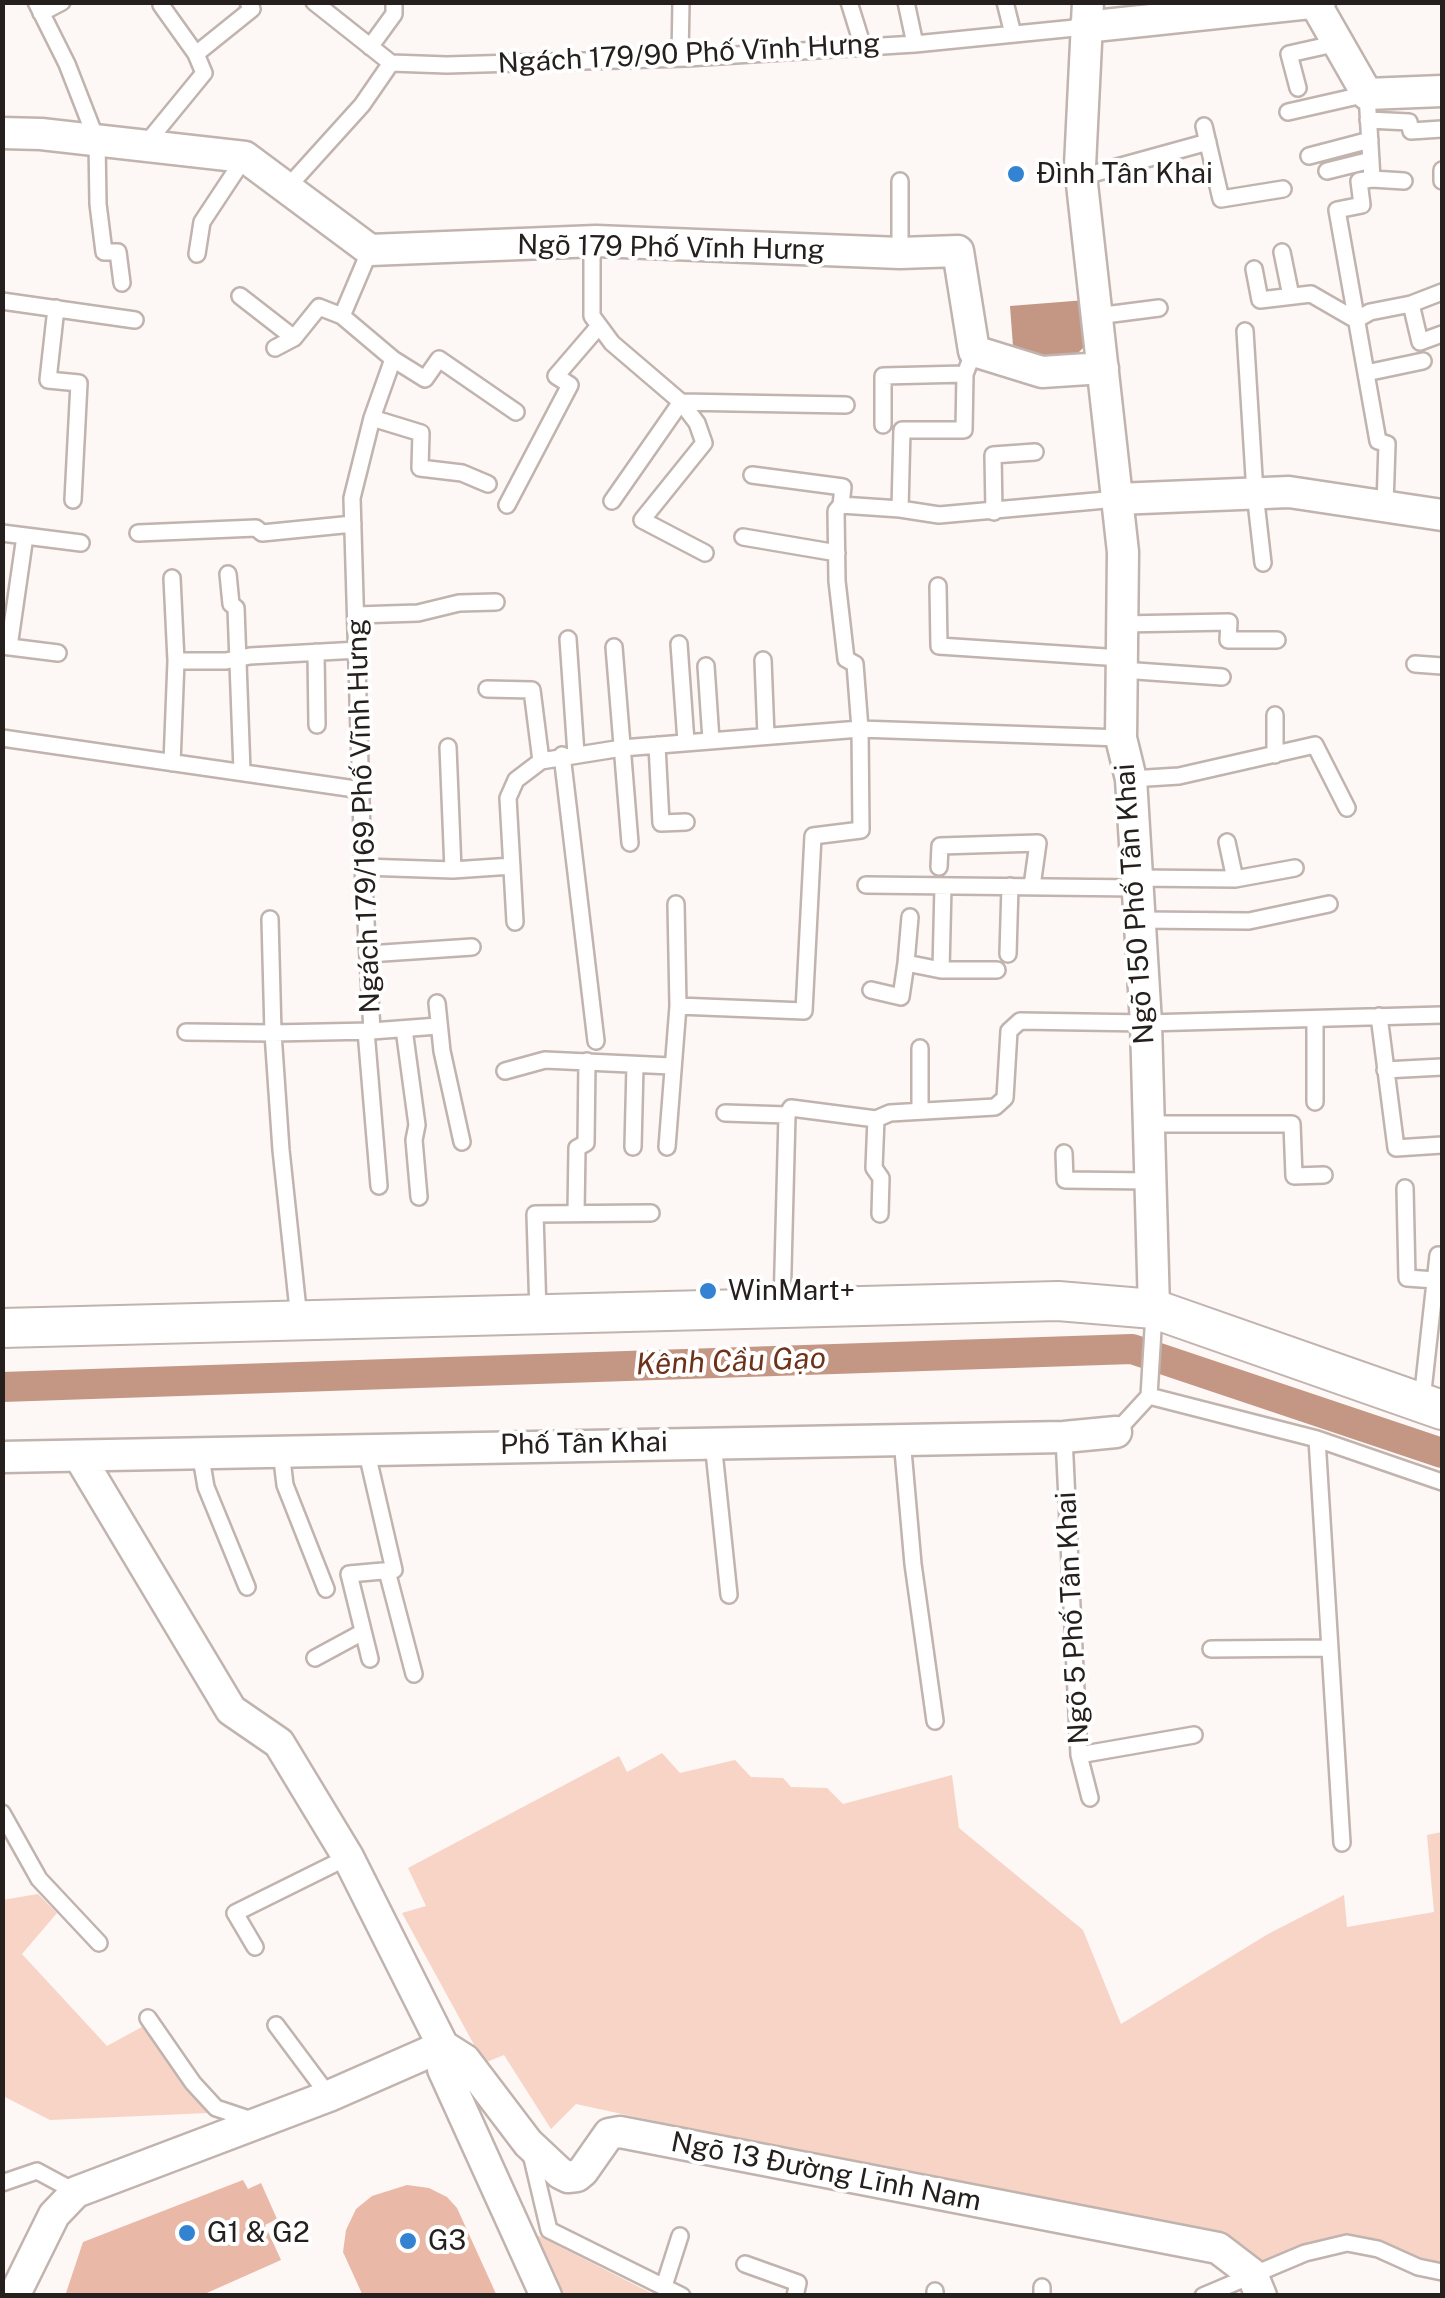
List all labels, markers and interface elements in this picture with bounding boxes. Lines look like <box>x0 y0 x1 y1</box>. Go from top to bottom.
street label: Ngách 179/90 Phố Vĩnh Hưng <box>497 27 881 81</box>
place label: Đình Tân Khai <box>1036 157 1213 191</box>
marker: Đình Tân Khai <box>1005 163 1027 185</box>
street label: Ngõ 179 Phố Vĩnh Hưng <box>517 229 825 267</box>
street label: Ngách 179/169 Phố Vĩnh Hưng <box>340 618 388 1014</box>
street label: Ngõ 150 Phố Tân Khai <box>1108 762 1162 1046</box>
place label: WinMart+ <box>728 1274 855 1308</box>
marker: WinMart+ <box>697 1280 719 1302</box>
water label: Kênh Cầu Gạo <box>635 1341 827 1383</box>
street label: Phố Tân Khai <box>500 1426 668 1462</box>
street label: Ngõ 5 Phố Tân Khai <box>1050 1491 1096 1745</box>
street label: Ngõ 13 Đường Lĩnh Nam <box>668 2125 984 2219</box>
place label: G1 & G2 <box>207 2216 310 2250</box>
marker: G1 & G2 <box>176 2222 198 2244</box>
place label: G3 <box>428 2224 466 2258</box>
marker: G3 <box>397 2230 419 2252</box>

